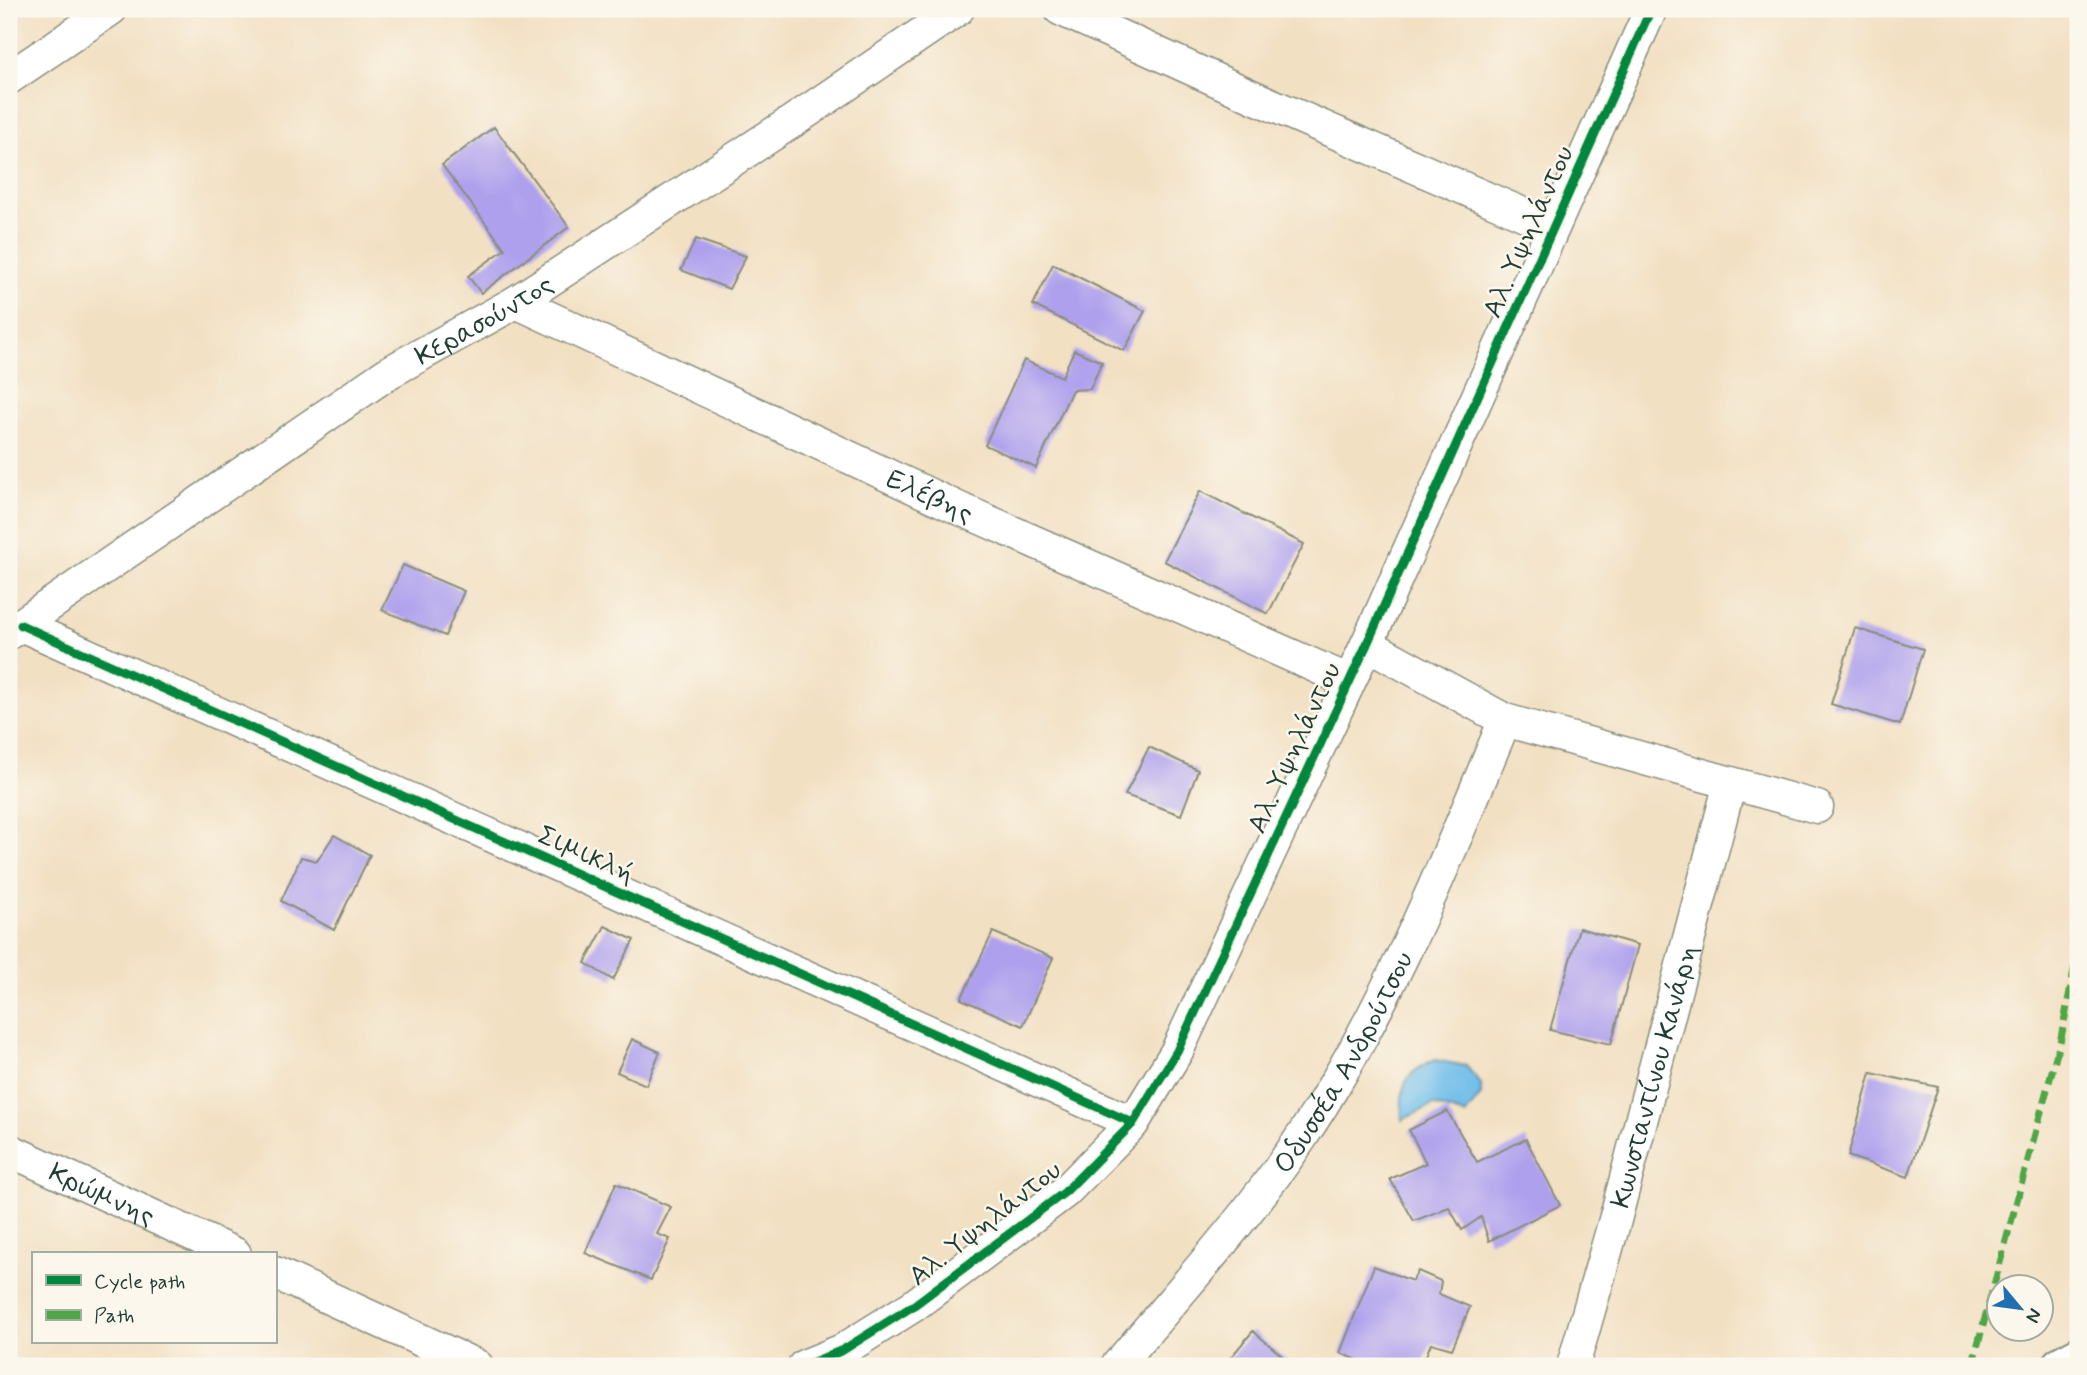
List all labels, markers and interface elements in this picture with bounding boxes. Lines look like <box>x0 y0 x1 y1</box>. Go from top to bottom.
street label: Αλ. Υψηλάντου <box>1475 140 1584 324</box>
street label: Κερασούντος <box>409 267 561 376</box>
street label: Ελέβης <box>880 461 978 533</box>
street label: Αλ. Υψηλάντου <box>1239 657 1351 840</box>
street label: Σιμικλή <box>532 818 640 893</box>
street label: Κωνσταντίνου Κανάρη <box>1603 941 1708 1212</box>
street label: Οδυσσέα Ανδρούτσου <box>1266 946 1423 1182</box>
street label: Αλ. Υψηλάντου <box>901 1153 1070 1295</box>
street label: Κρώμνης <box>42 1155 161 1236</box>
legend <box>32 1252 276 1344</box>
text: Cycle path <box>94 1268 185 1296</box>
north arrow <box>1986 1274 2056 1344</box>
text: Path <box>94 1302 134 1330</box>
text: N <box>2020 1304 2048 1327</box>

